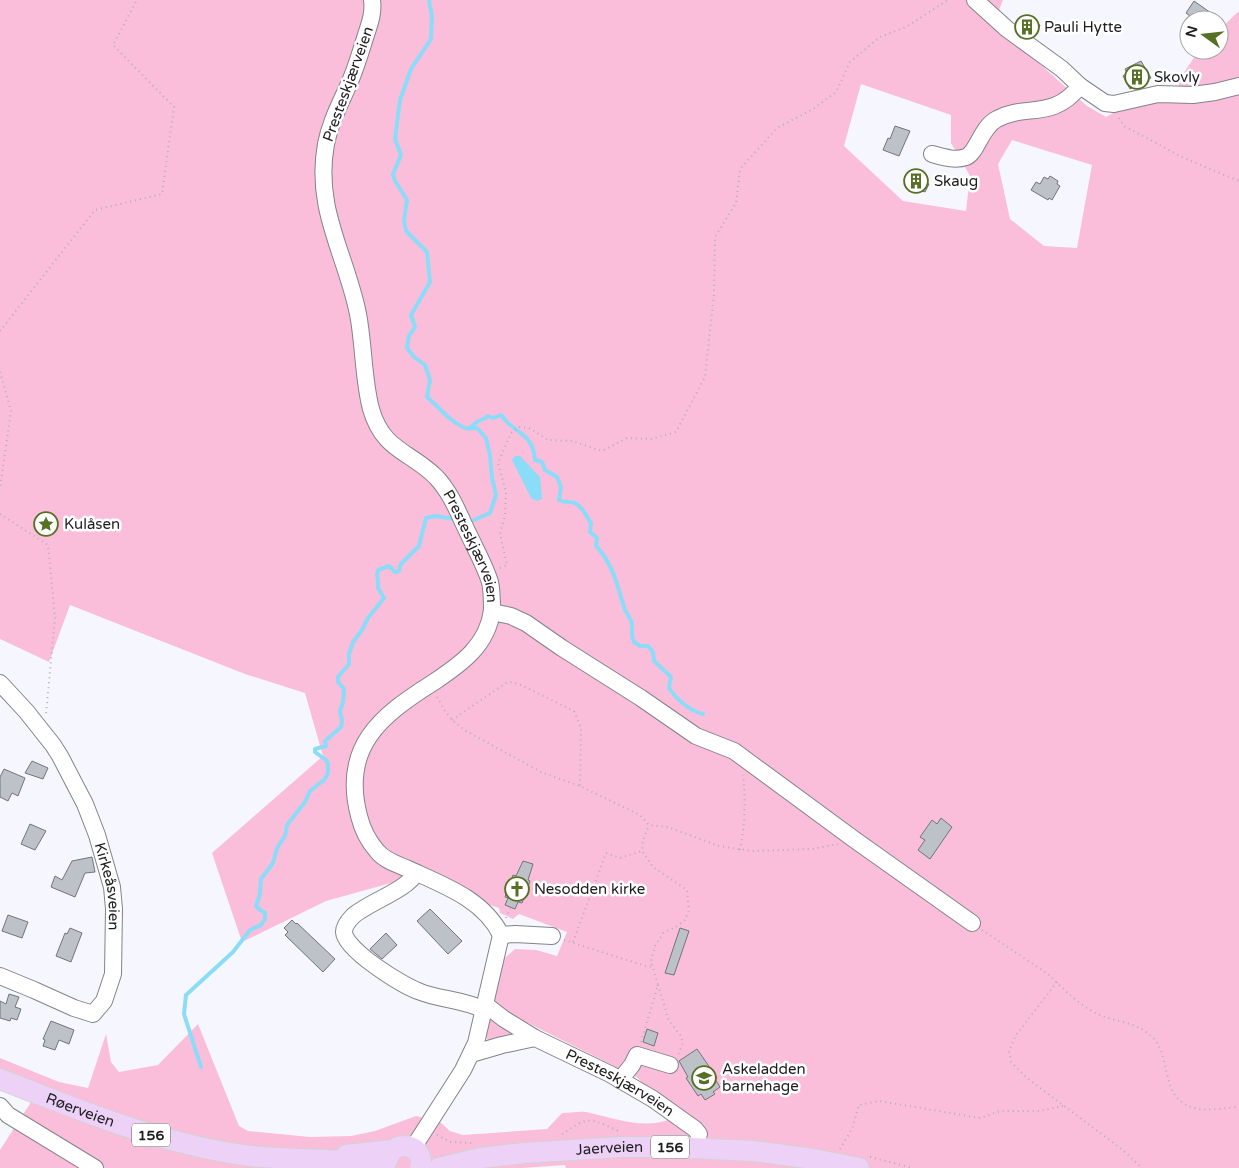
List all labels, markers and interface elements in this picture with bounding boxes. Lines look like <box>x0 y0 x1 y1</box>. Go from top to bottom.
north arrow <box>1179 10 1229 60</box>
building icon: Pauli Hytte <box>1014 14 1040 40</box>
place label: Pauli Hytte <box>1044 18 1122 36</box>
street label: Presteskjærveien <box>319 24 377 144</box>
text: N <box>1182 24 1202 39</box>
building icon: Skovly <box>1124 64 1150 90</box>
place label: Skovly <box>1154 68 1200 86</box>
building icon: Skaug <box>903 168 929 194</box>
place label: Skaug <box>934 172 978 190</box>
street label: Presteskjærveien <box>439 486 501 603</box>
place icon: Kulåsen <box>33 511 59 537</box>
place label: Kulåsen <box>64 515 120 533</box>
street label: Kirkeåsveien <box>91 840 123 931</box>
church icon: Nesodden kirke <box>504 876 530 902</box>
place label: Nesodden kirke <box>534 880 645 898</box>
street label: Presteskjærveien <box>563 1045 678 1120</box>
place label: Askeladden barnehage <box>722 1060 806 1095</box>
school or university icon: Askeladden barnehage <box>691 1065 717 1091</box>
street label: Røerveien <box>43 1089 117 1131</box>
road number: 156 <box>132 1124 170 1146</box>
road number: 156 <box>651 1136 689 1158</box>
street label: Jaerveien <box>575 1138 643 1159</box>

